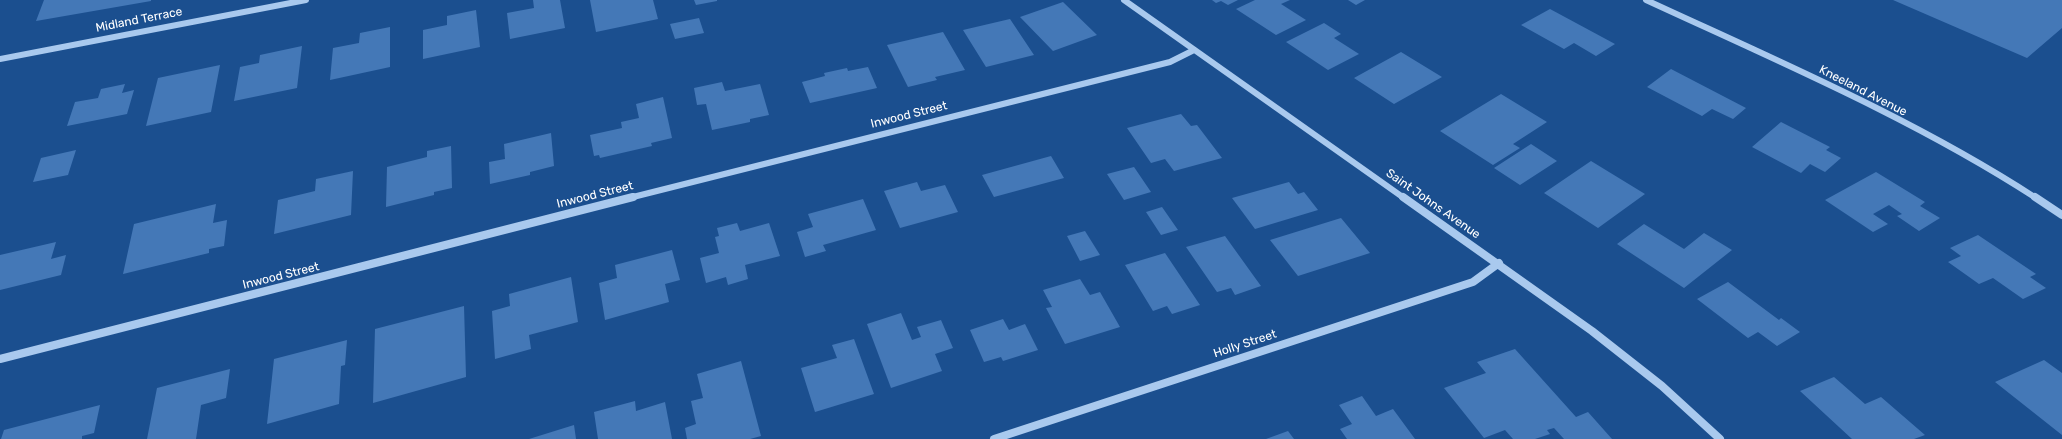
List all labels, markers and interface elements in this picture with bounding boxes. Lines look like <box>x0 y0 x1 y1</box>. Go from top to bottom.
street label: Midland Terrace <box>94 5 184 35</box>
street label: Kneeland Avenue <box>1817 63 1909 119</box>
street label: Inwood Street <box>869 99 949 131</box>
street label: Saint Johns Avenue <box>1383 166 1483 242</box>
street label: Inwood Street <box>555 179 635 211</box>
street label: Inwood Street <box>241 260 321 292</box>
street label: Holly Street <box>1212 327 1278 361</box>

